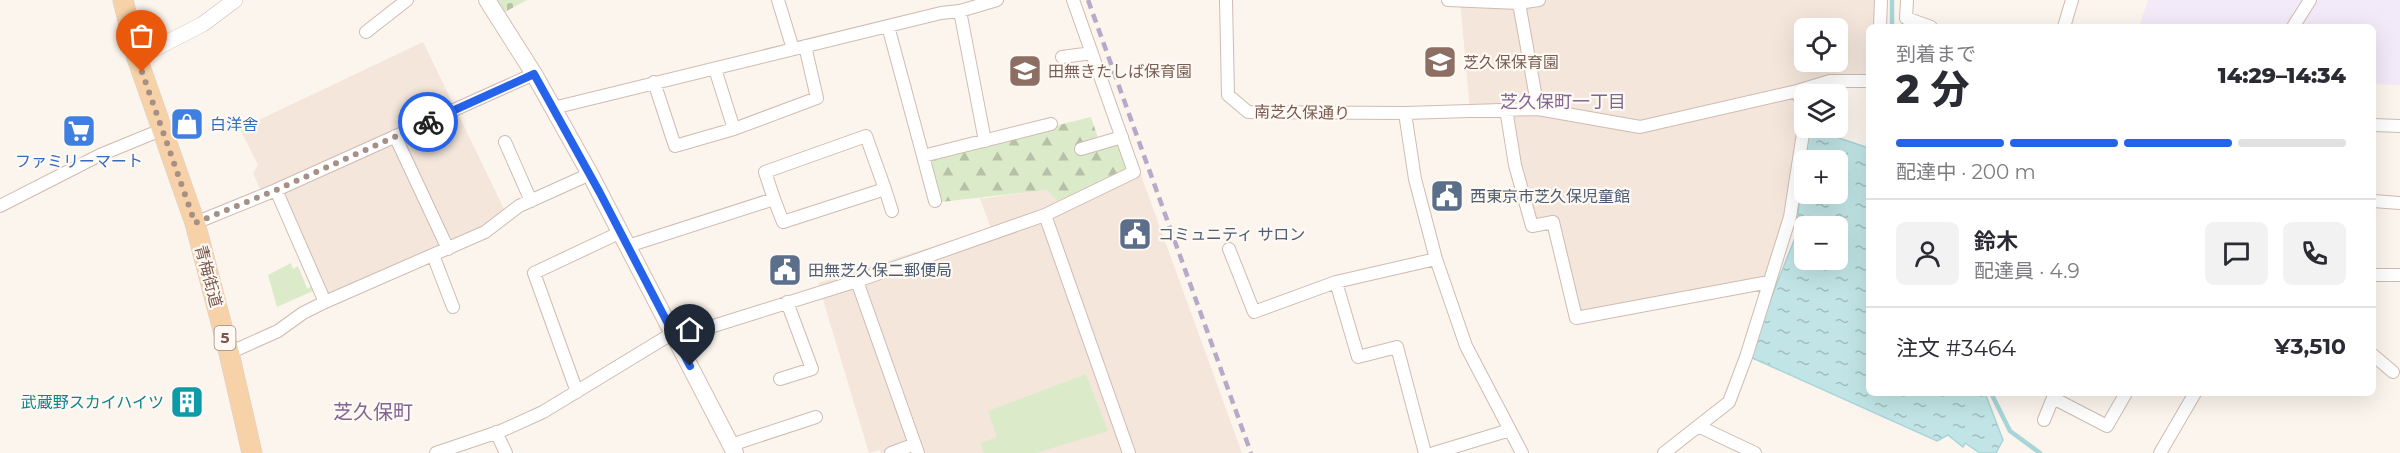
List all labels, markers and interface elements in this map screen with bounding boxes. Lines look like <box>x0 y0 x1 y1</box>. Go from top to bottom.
pin <box>116 10 167 72</box>
map controls <box>1794 18 1848 270</box>
button: locate <box>1794 18 1848 72</box>
icon: bag <box>125 19 158 52</box>
text: 到着まで <box>1896 42 1976 66</box>
school or university icon: 芝久保保育園 <box>1422 44 1458 80</box>
school or university icon: 田無きたしば保育園 <box>1007 53 1043 89</box>
place label: 芝久保保育園 <box>1463 53 1559 72</box>
place label: 田無きたしば保育園 <box>1048 62 1192 81</box>
text: 14:29–14:34 <box>2218 62 2346 89</box>
text: 2 分 <box>1896 65 1970 113</box>
button: layers <box>1794 84 1848 138</box>
district label: 芝久保町一丁目 <box>1500 91 1626 113</box>
courier <box>398 92 458 152</box>
street label: 南芝久保通り <box>1254 102 1350 123</box>
shop icon: 白洋舎 <box>169 106 205 142</box>
icon: bike <box>412 106 445 139</box>
supermarket icon: ファミリーマート <box>61 113 97 149</box>
place label: 白洋舎 <box>210 115 258 134</box>
button: + <box>1794 150 1848 204</box>
place label: ファミリーマート <box>15 152 143 171</box>
text: 配達中 · 200 m <box>1896 160 2036 184</box>
public building icon: 西東京市芝久保児童館 <box>1429 178 1465 214</box>
place label: 西東京市芝久保児童館 <box>1470 187 1630 206</box>
public building icon: コミュニティ サロン <box>1117 216 1153 252</box>
button: − <box>1794 216 1848 270</box>
button: person <box>1896 222 1959 285</box>
button: chat <box>2205 222 2268 285</box>
button: phone <box>2283 222 2346 285</box>
place label: コミュニティ サロン <box>1158 225 1305 244</box>
text: 鈴木 <box>1974 228 2018 255</box>
street label: 青梅街道 <box>191 243 226 310</box>
public building icon: 田無芝久保二郵便局 <box>767 252 803 288</box>
text: 配達員 · 4.9 <box>1974 259 2080 283</box>
place label: 田無芝久保二郵便局 <box>808 261 952 280</box>
pin <box>664 304 715 366</box>
icon: home <box>673 313 706 346</box>
road number: 5 <box>214 326 236 350</box>
text: ¥3,510 <box>2274 333 2346 360</box>
text: 注文 #3464 <box>1896 335 2016 362</box>
building icon: 武蔵野スカイハイツ <box>169 384 205 420</box>
place label: 武蔵野スカイハイツ <box>21 393 164 412</box>
district label: 芝久保町 <box>333 400 413 424</box>

